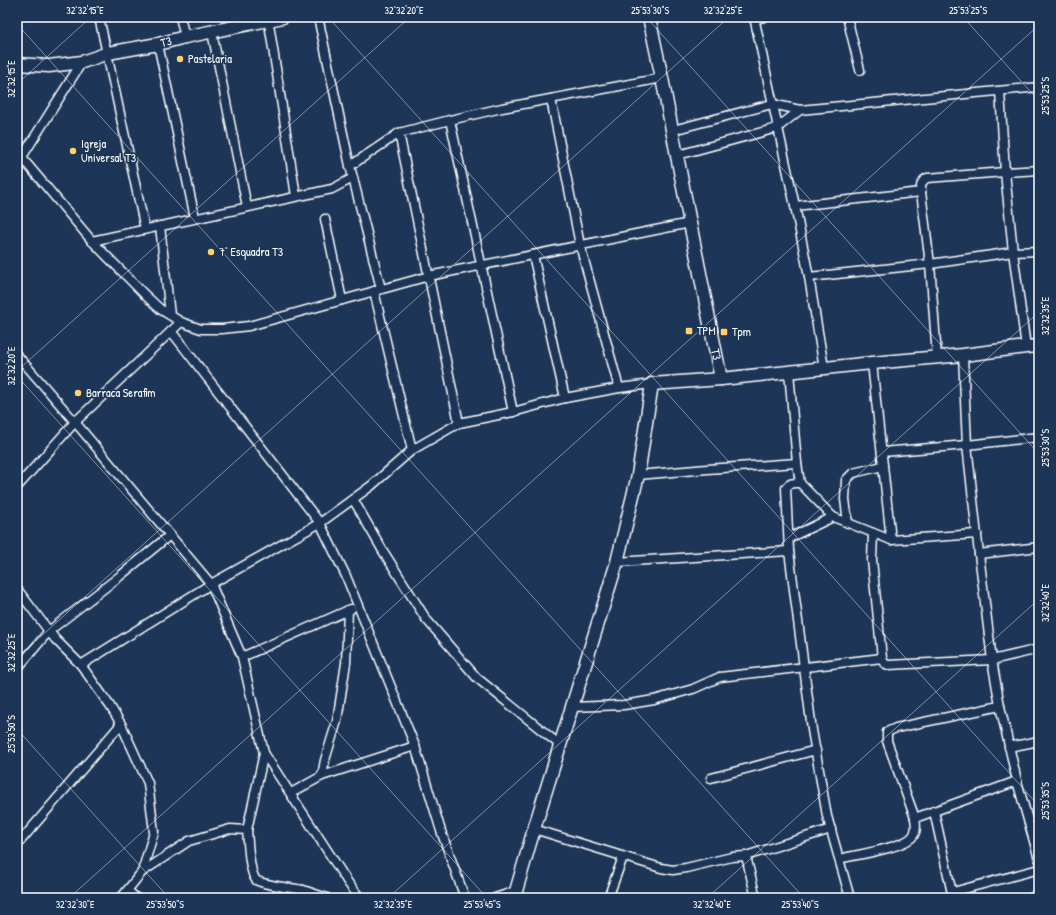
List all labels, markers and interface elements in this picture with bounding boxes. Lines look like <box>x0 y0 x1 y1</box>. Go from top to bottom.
text: 32°32'15"E <box>66 4 104 17</box>
text: 32°32'20"E <box>385 4 424 17</box>
text: 25°53'30"S <box>631 4 669 17</box>
text: 32°32'25"E <box>704 4 743 17</box>
text: 25°53'25"S <box>949 4 987 17</box>
street label: T3 <box>159 32 173 51</box>
place label: Pastelaria <box>188 50 232 67</box>
marker: Pastelaria <box>175 54 185 64</box>
text: 32°32'15"E <box>5 60 18 98</box>
text: 25°53'25"S <box>1039 77 1052 115</box>
place label: Igreja Universal T3 <box>81 135 136 166</box>
marker: Igreja Universal T3 <box>68 146 78 156</box>
place label: 7° Esquadra T3 <box>219 243 283 260</box>
marker: 7° Esquadra T3 <box>206 247 216 257</box>
text: 32°32'35"E <box>1039 296 1052 335</box>
place label: TPM <box>697 322 716 339</box>
place label: Tpm <box>732 323 751 340</box>
marker: TPM <box>684 326 694 336</box>
marker: Tpm <box>719 327 729 337</box>
text: 32°32'20"E <box>5 346 18 385</box>
street label: T3 <box>707 347 726 361</box>
place label: Barraca Serafim <box>86 384 155 401</box>
marker: Barraca Serafim <box>73 388 83 398</box>
text: 25°53'30"S <box>1039 429 1052 467</box>
text: 32°32'40"E <box>1039 583 1052 622</box>
text: 32°32'25"E <box>5 633 18 672</box>
text: 25°53'50"S <box>5 715 18 753</box>
text: 25°53'35"S <box>1039 782 1052 820</box>
text: 32°32'30"E <box>56 898 95 911</box>
text: 25°53'50"S <box>146 898 184 911</box>
text: 32°32'35"E <box>374 898 413 911</box>
text: 25°53'45"S <box>463 898 501 911</box>
text: 32°32'40"E <box>693 898 732 911</box>
text: 25°53'40"S <box>781 898 819 911</box>

